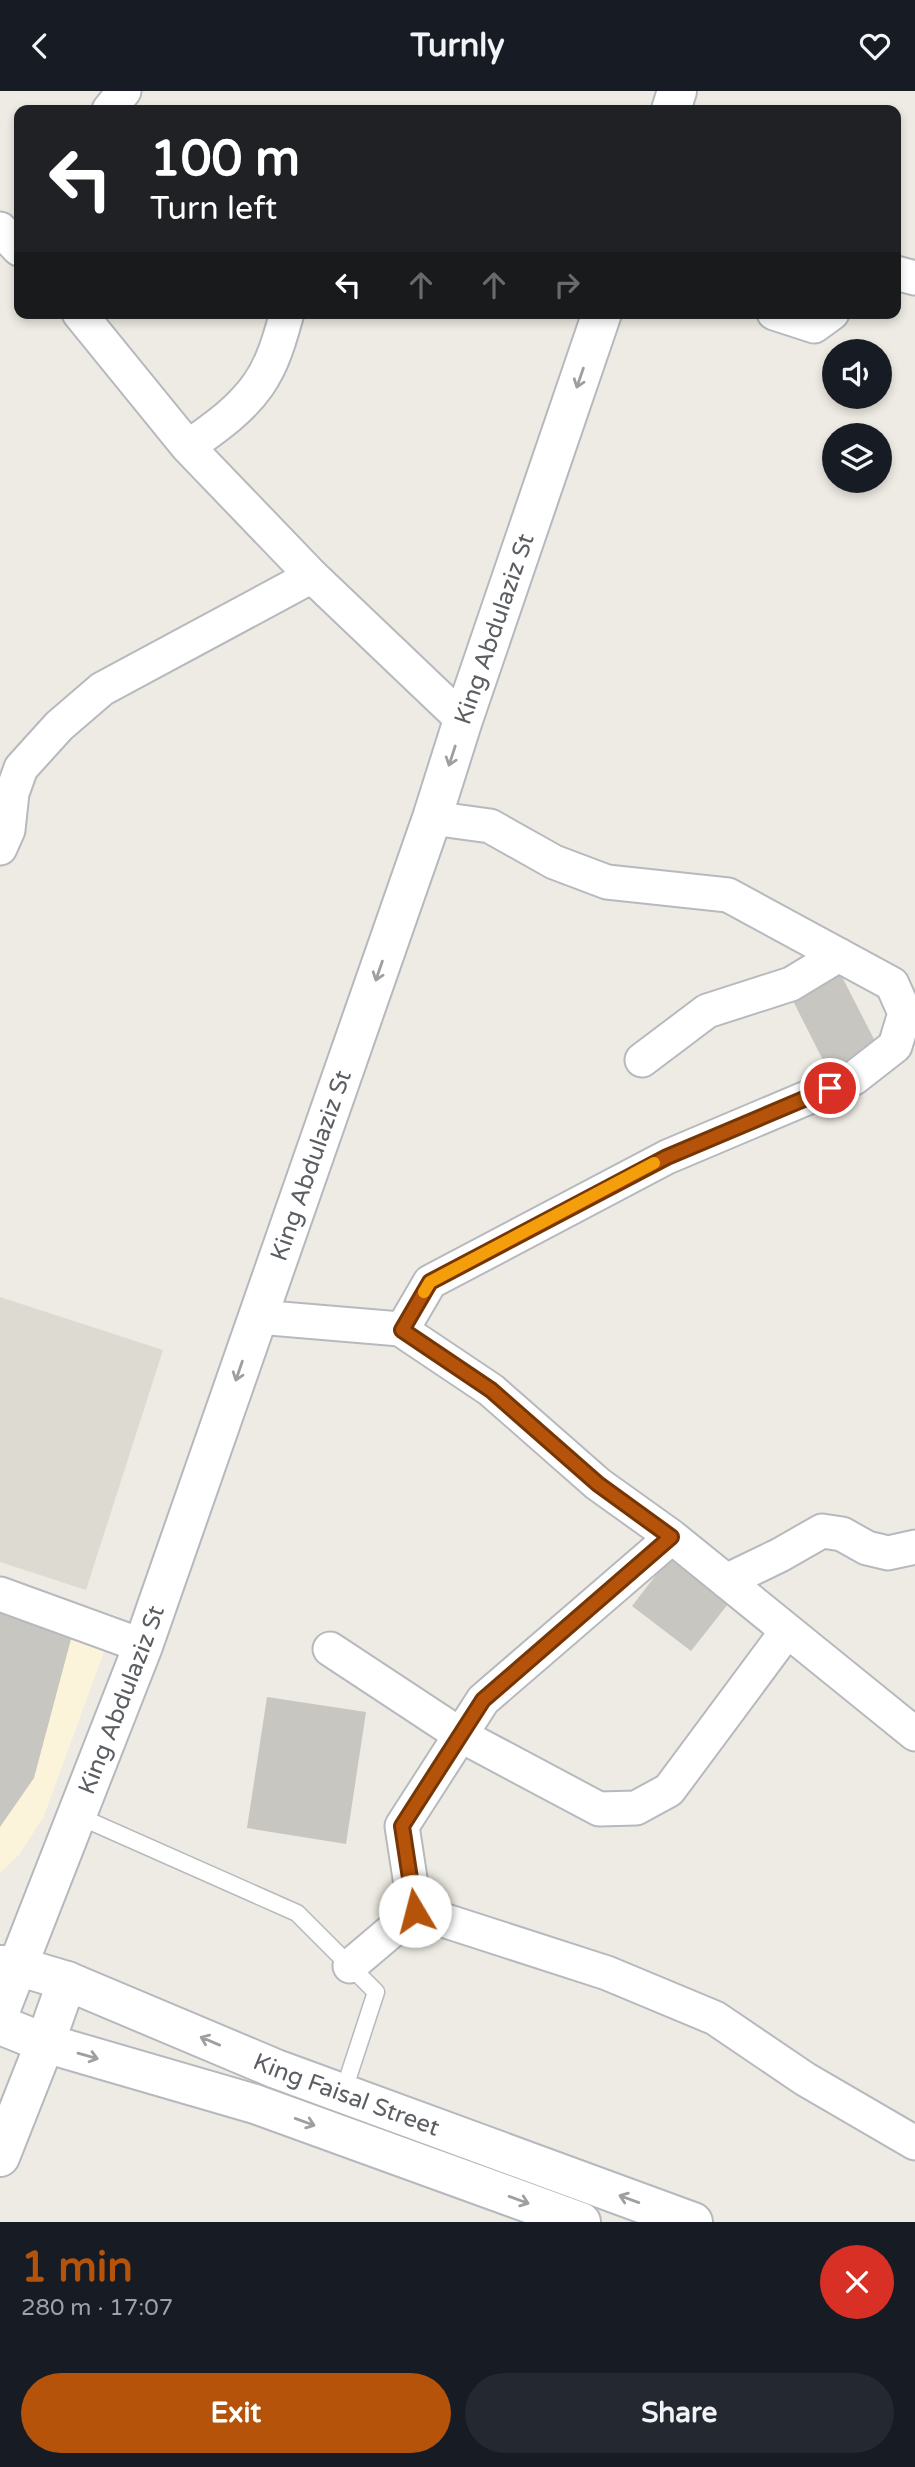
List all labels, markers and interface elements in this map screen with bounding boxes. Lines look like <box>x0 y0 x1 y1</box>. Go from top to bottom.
icon: back <box>21 27 59 65</box>
text: Turnly <box>411 27 504 65</box>
icon: heart <box>856 27 894 65</box>
text: 100 m <box>150 130 300 189</box>
icon: left <box>35 133 126 224</box>
text: Turn left <box>150 190 277 228</box>
icon: left <box>329 266 367 304</box>
icon: ahead <box>402 266 440 304</box>
icon: ahead <box>475 266 513 304</box>
icon: right <box>548 266 586 304</box>
map controls <box>822 339 892 493</box>
button: sound <box>822 339 892 409</box>
one-way arrow <box>573 366 585 388</box>
button: layers <box>822 423 892 493</box>
street label: King Abdulaziz St <box>449 530 541 728</box>
one-way arrow <box>444 744 457 766</box>
one-way arrow <box>371 960 384 982</box>
pin <box>800 1058 860 1118</box>
street label: King Abdulaziz St <box>265 1066 358 1265</box>
icon: arrive <box>811 1069 849 1107</box>
one-way arrow <box>232 1360 245 1382</box>
street label: King Abdulaziz St <box>72 1602 171 1799</box>
position arrow <box>378 1874 452 1948</box>
one-way arrow <box>200 2034 221 2047</box>
street label: King Faisal Street <box>249 2047 443 2143</box>
one-way arrow <box>76 2050 98 2063</box>
one-way arrow <box>294 2117 316 2129</box>
one-way arrow <box>619 2191 641 2204</box>
one-way arrow <box>507 2194 529 2207</box>
text: 1 min <box>21 2242 133 2293</box>
button: close <box>820 2245 894 2319</box>
text: 280 m · 17:07 <box>21 2294 173 2322</box>
button: Exit <box>21 2373 451 2453</box>
button: Share <box>465 2373 894 2453</box>

